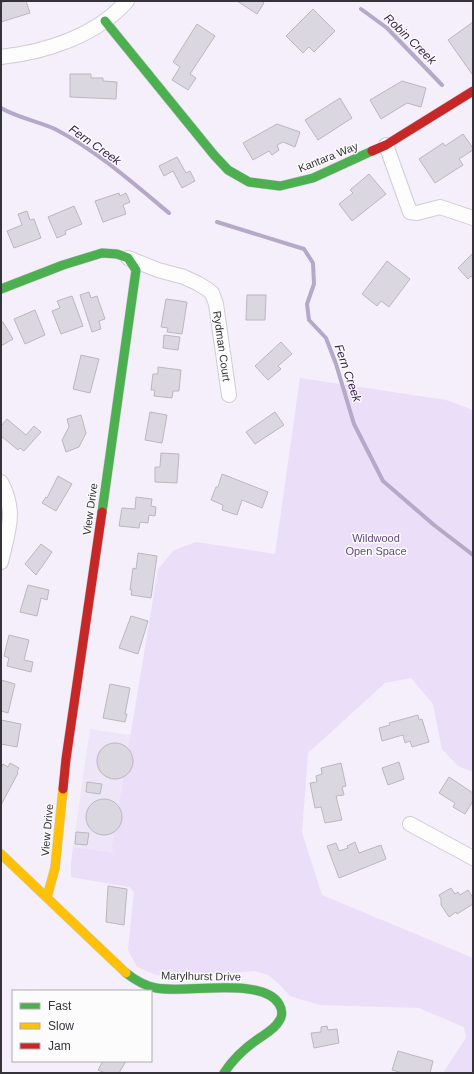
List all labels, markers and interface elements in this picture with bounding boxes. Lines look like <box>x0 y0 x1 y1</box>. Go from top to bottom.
water label: Robin Creek <box>381 11 440 68</box>
water label: Fern Creek <box>66 122 124 169</box>
street label: Kantara Way <box>296 139 360 174</box>
street label: Rydman Court <box>211 310 233 382</box>
water label: Fern Creek <box>332 342 365 405</box>
street label: View Drive <box>80 482 100 536</box>
park label: Wildwood Open Space <box>345 532 407 557</box>
street label: View Drive <box>39 803 55 857</box>
street label: Marylhurst Drive <box>161 969 241 983</box>
legend <box>12 990 152 1062</box>
text: Fast <box>48 999 72 1013</box>
text: Slow <box>48 1019 74 1033</box>
text: Jam <box>48 1039 71 1053</box>

